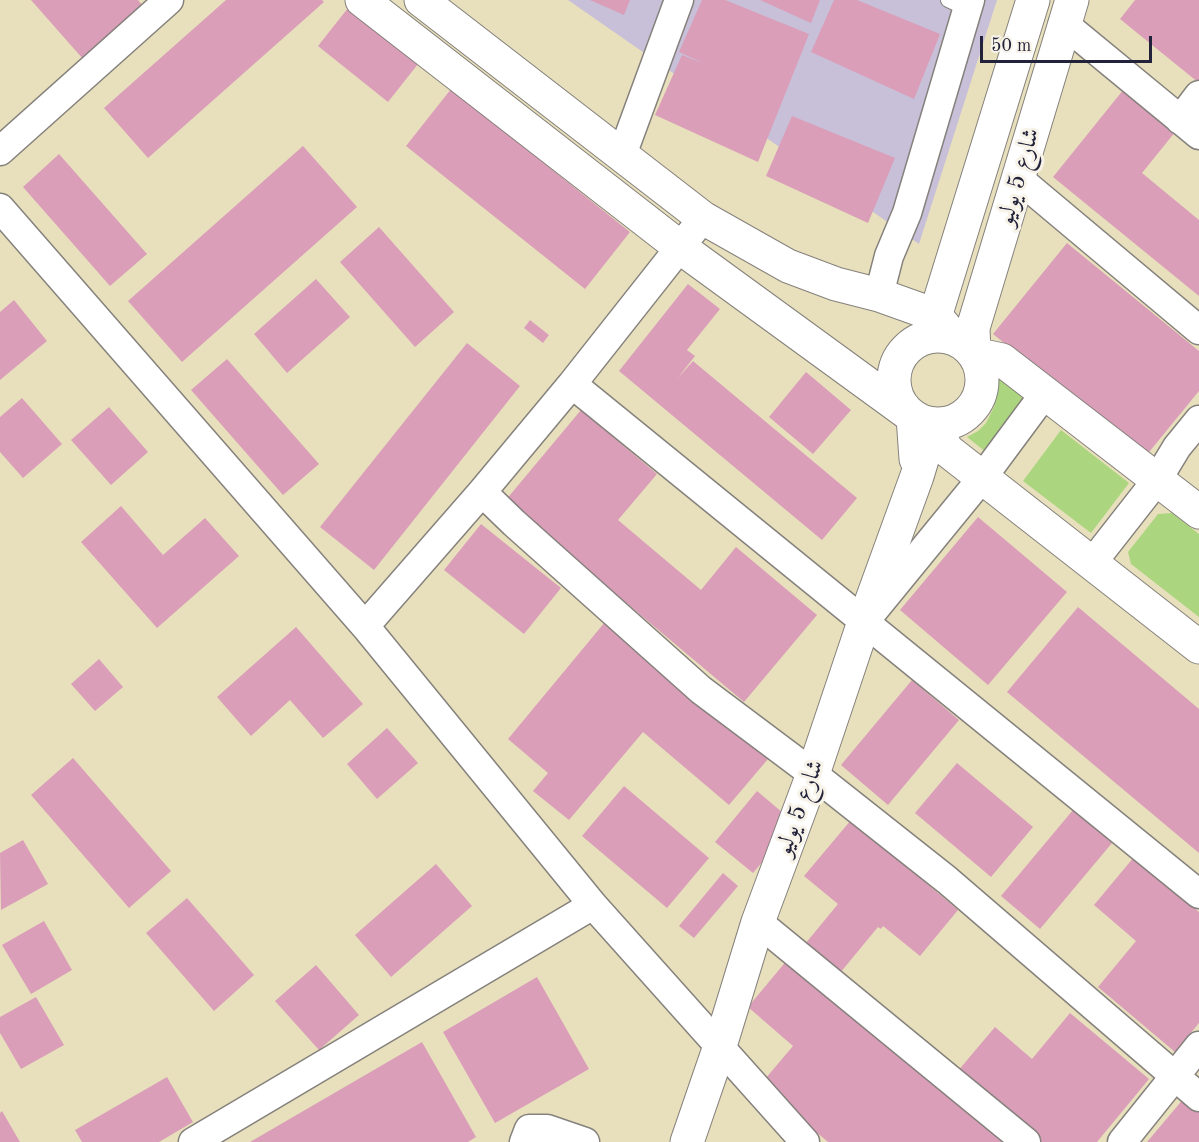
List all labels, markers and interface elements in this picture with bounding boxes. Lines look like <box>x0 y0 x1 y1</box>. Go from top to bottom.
scale bar <box>983 24 1156 62</box>
text: 50 m <box>991 37 1031 55</box>
street label: شارع 5 يوليو <box>991 125 1047 229</box>
street label: شارع 5 يوليو <box>769 756 831 860</box>

